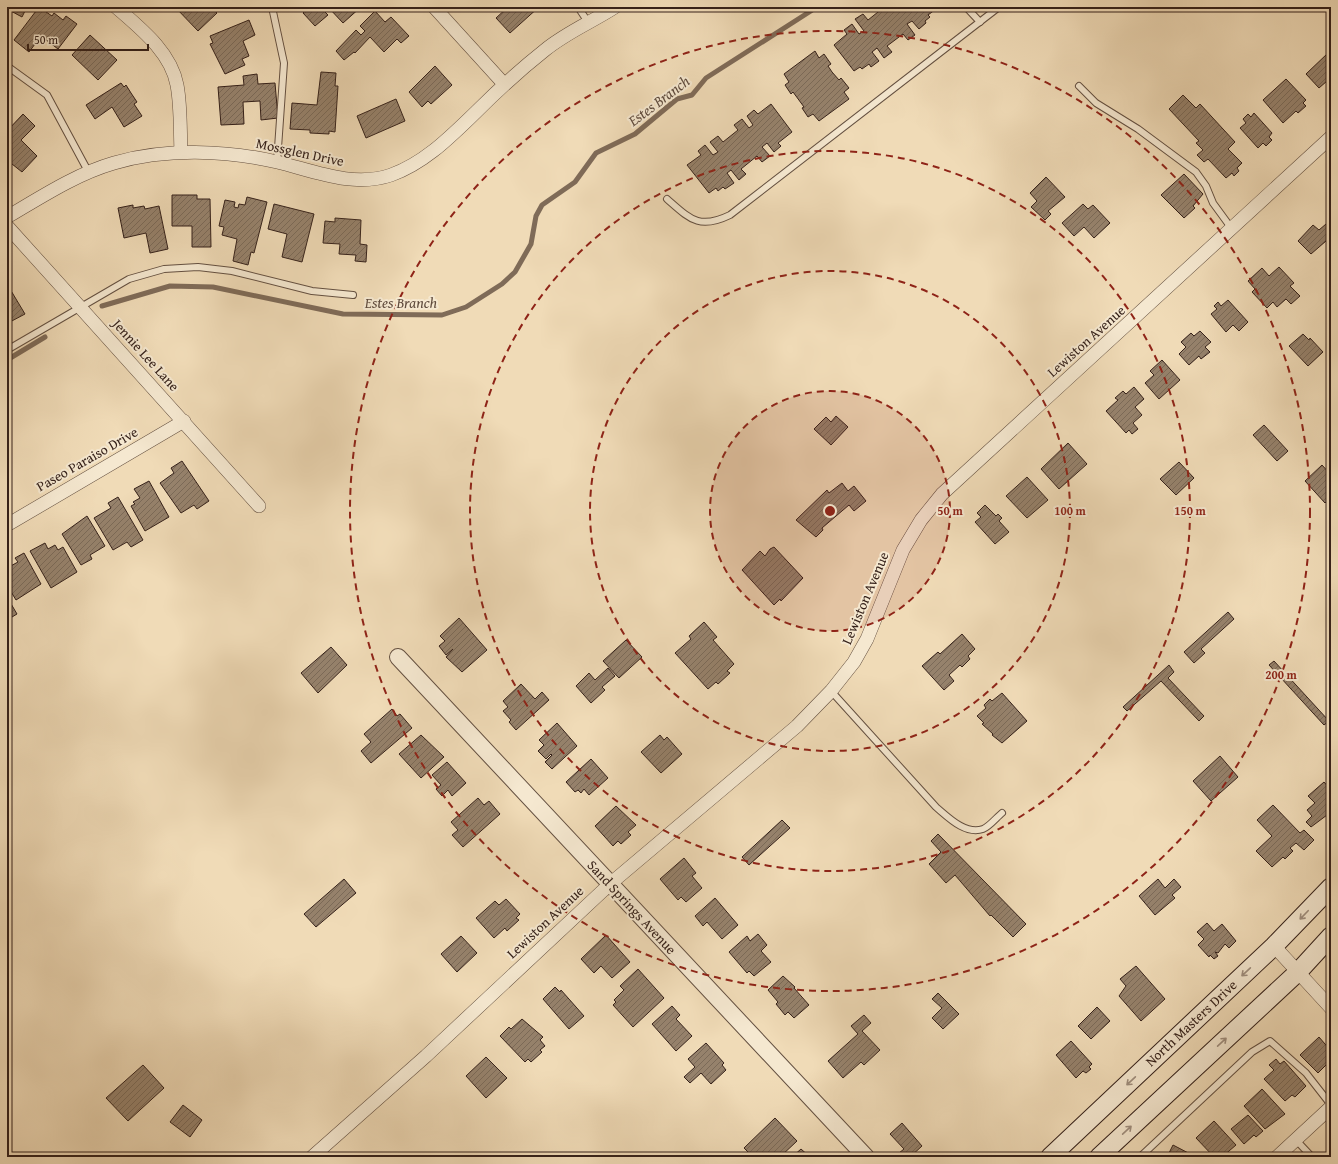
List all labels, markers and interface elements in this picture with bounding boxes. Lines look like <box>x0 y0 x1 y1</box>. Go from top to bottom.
scale bar <box>28 26 148 52</box>
text: 50 m <box>34 31 58 48</box>
water label: Estes Branch <box>623 70 694 131</box>
street label: Mossglen Drive <box>254 133 346 171</box>
water label: Estes Branch <box>364 292 438 313</box>
street label: Lewiston Avenue <box>1043 300 1130 382</box>
street label: Jennie Lee Lane <box>107 313 184 396</box>
street label: Paseo Paraiso Drive <box>33 422 142 496</box>
text: 50 m <box>937 502 963 519</box>
text: 100 m <box>1054 502 1087 519</box>
text: 150 m <box>1174 502 1207 519</box>
centre of rings <box>823 504 837 518</box>
street label: Lewiston Avenue <box>836 548 894 647</box>
text: 200 m <box>1265 666 1298 683</box>
street label: Sand Springs Avenue <box>583 855 681 959</box>
street label: Lewiston Avenue <box>502 881 588 963</box>
one-way arrow <box>1299 910 1309 920</box>
one-way arrow <box>1241 968 1251 977</box>
street label: North Masters Drive <box>1141 975 1242 1071</box>
one-way arrow <box>1217 1038 1227 1047</box>
one-way arrow <box>1126 1076 1136 1085</box>
one-way arrow <box>1122 1126 1132 1135</box>

